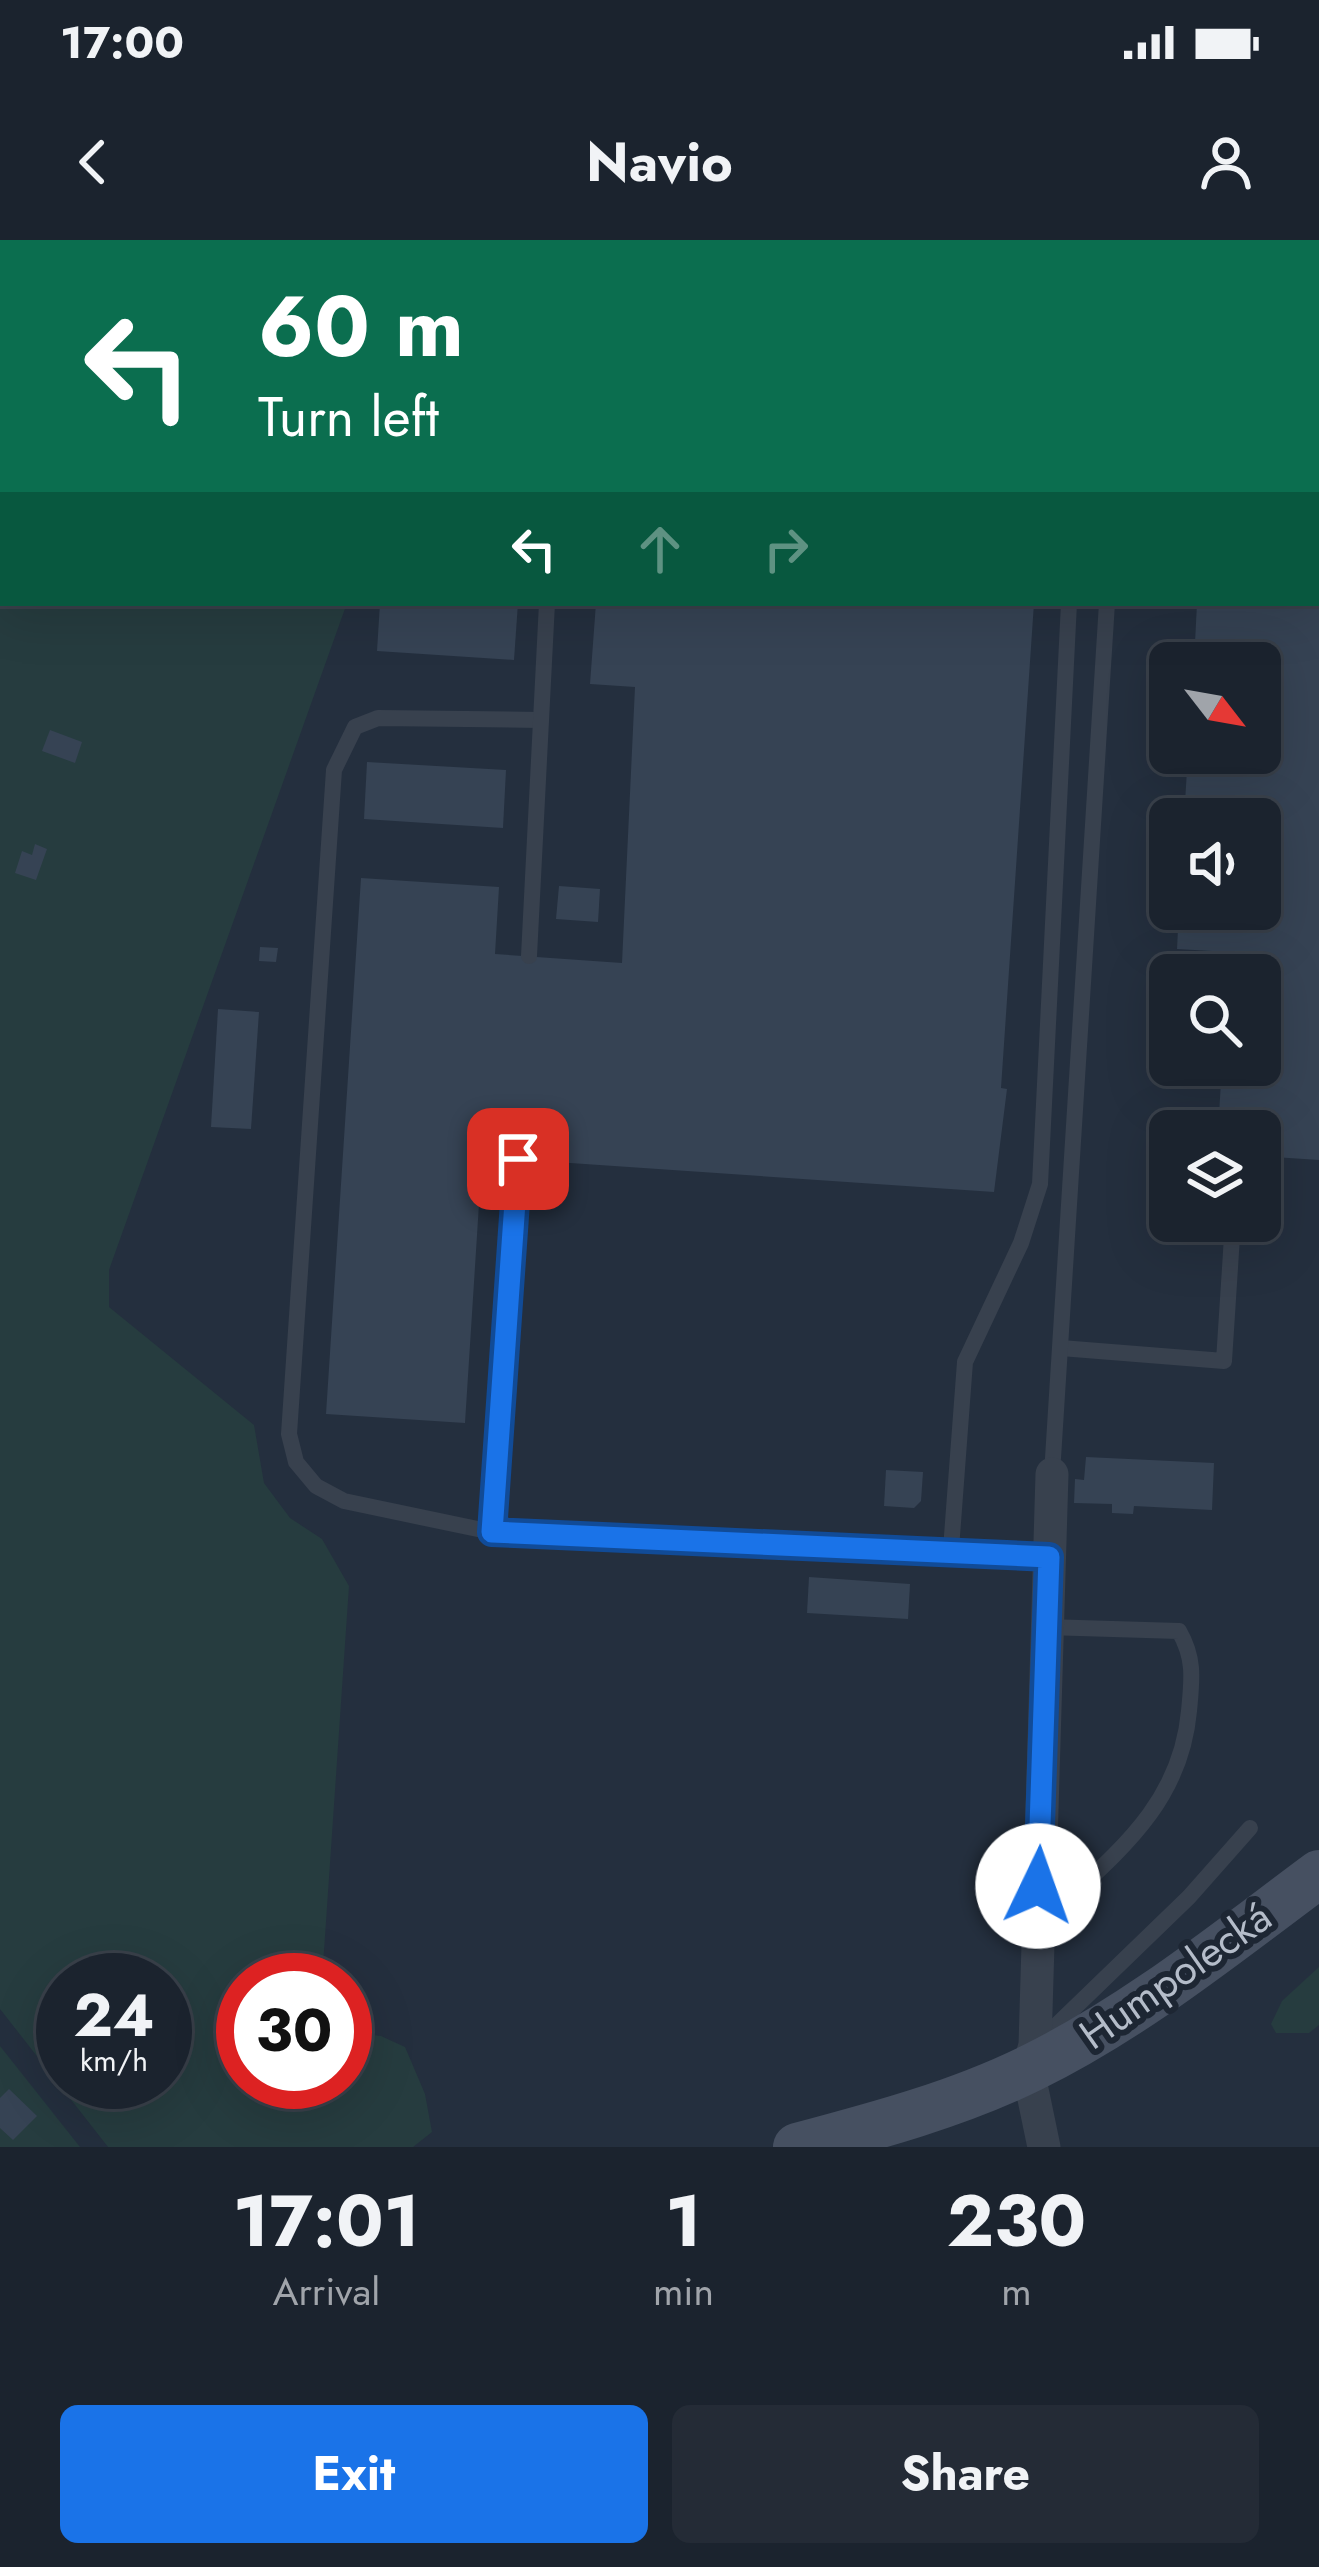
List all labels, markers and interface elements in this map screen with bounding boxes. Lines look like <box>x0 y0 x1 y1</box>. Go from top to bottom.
text: 17:00 <box>60 10 184 75</box>
text: Navio <box>586 123 733 201</box>
icon: back <box>60 129 126 195</box>
icon: person <box>1193 129 1259 195</box>
text: 60 m <box>258 266 464 388</box>
icon: left <box>60 288 216 444</box>
text: Turn left <box>258 378 439 456</box>
icon: left <box>501 516 567 582</box>
icon: ahead <box>627 516 693 582</box>
icon: right <box>753 516 819 582</box>
north arrow <box>1149 642 1281 774</box>
map controls <box>1149 642 1281 1242</box>
button: sound <box>1149 798 1281 930</box>
button: search <box>1149 954 1281 1086</box>
pin <box>467 1108 569 1210</box>
button: layers <box>1149 1110 1281 1242</box>
icon: arrive <box>485 1126 551 1192</box>
position arrow <box>975 1823 1101 1949</box>
street label: Humpolecká <box>1067 1887 1284 2064</box>
speed limit sign: 30 <box>216 1953 372 2109</box>
text: 24 <box>73 1972 155 2059</box>
text: km/h <box>80 2039 148 2082</box>
text: 17:01 <box>233 2169 420 2273</box>
text: 1 <box>665 2169 702 2273</box>
text: 230 <box>947 2169 1086 2273</box>
text: Arrival <box>273 2263 380 2320</box>
text: min <box>653 2263 714 2320</box>
text: m <box>1001 2263 1032 2320</box>
button: Exit <box>60 2405 648 2543</box>
button: Share <box>672 2405 1259 2543</box>

